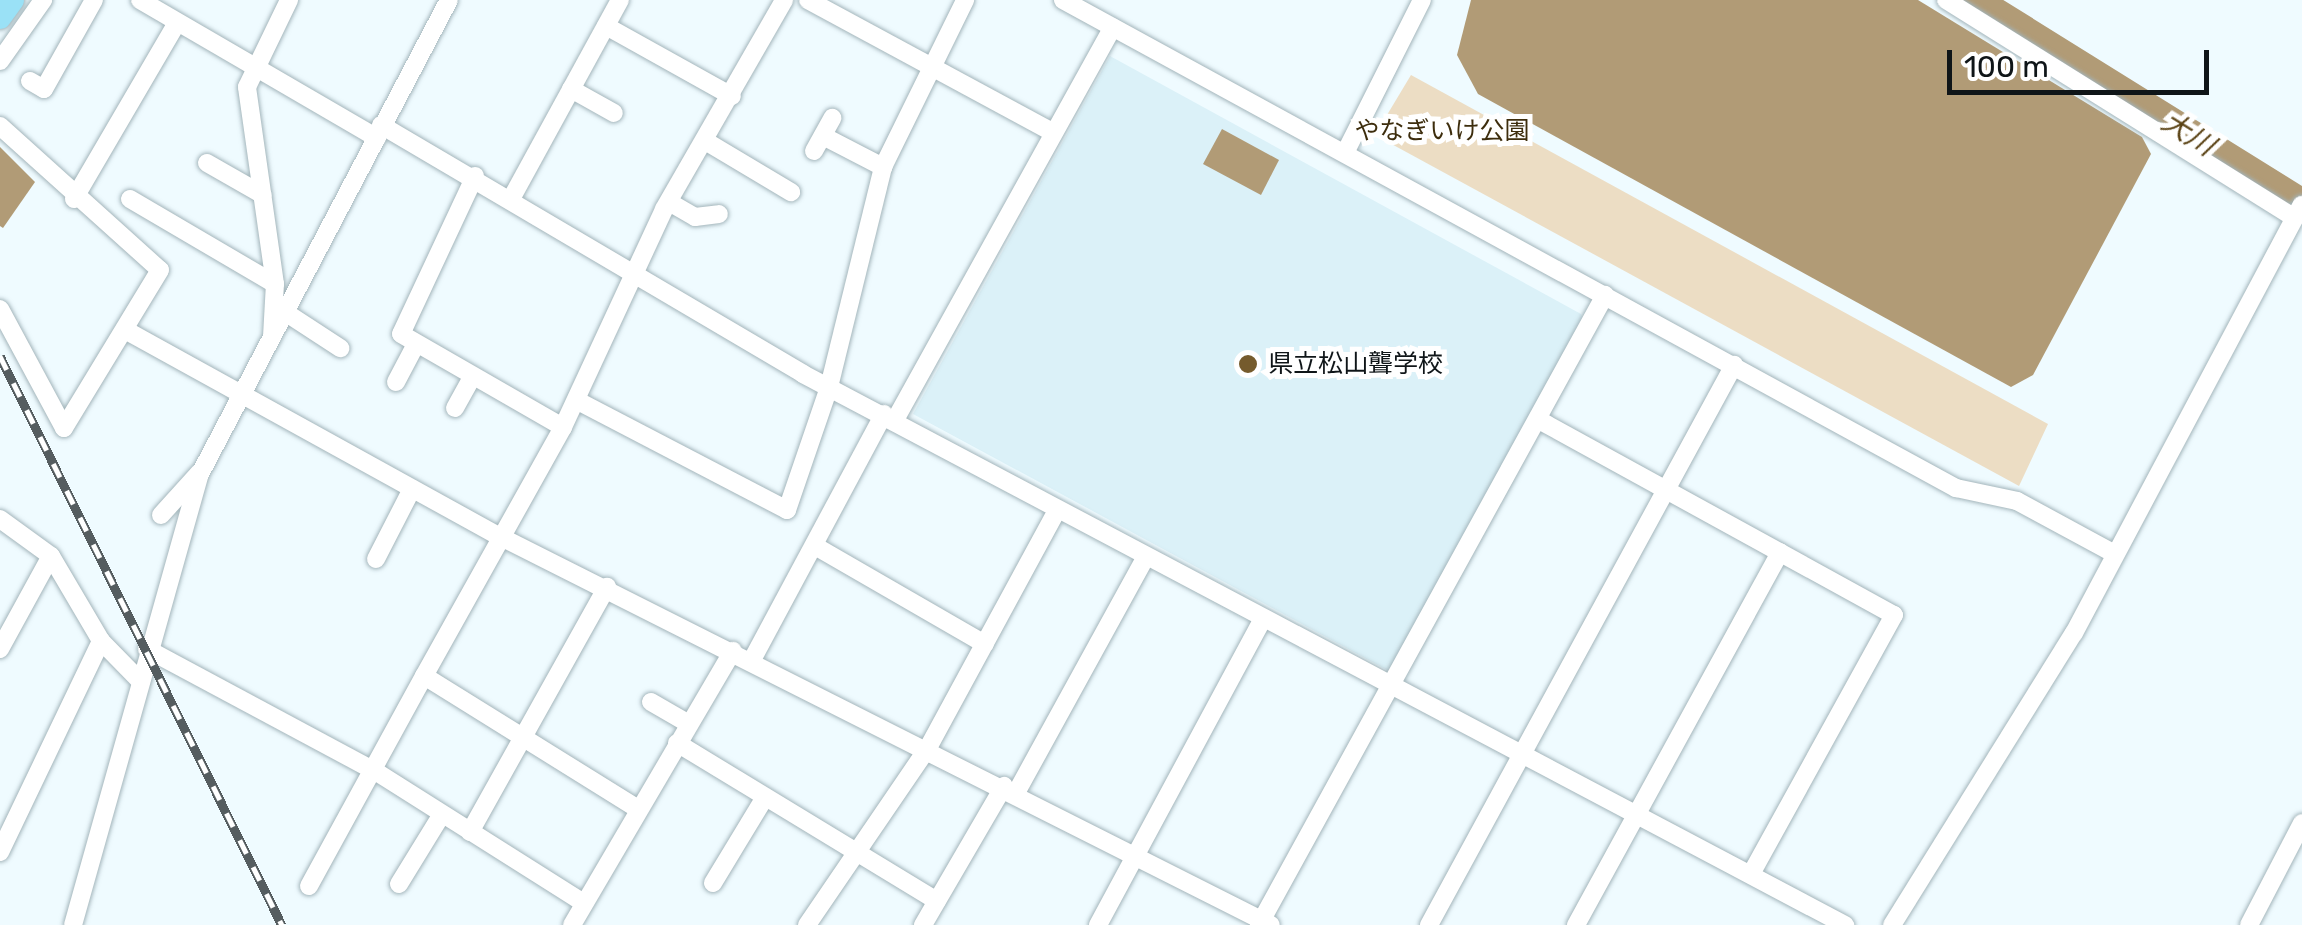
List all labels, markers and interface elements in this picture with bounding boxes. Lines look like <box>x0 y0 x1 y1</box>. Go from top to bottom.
scale bar <box>1952 30 2214 92</box>
text: 100 m <box>1964 49 2049 85</box>
water label: 大川 <box>2155 105 2221 163</box>
park label: やなぎいけ公園 <box>1355 116 1529 146</box>
place label: 県立松山聾学校 <box>1268 349 1443 379</box>
marker: 県立松山聾学校 <box>1237 353 1259 375</box>

